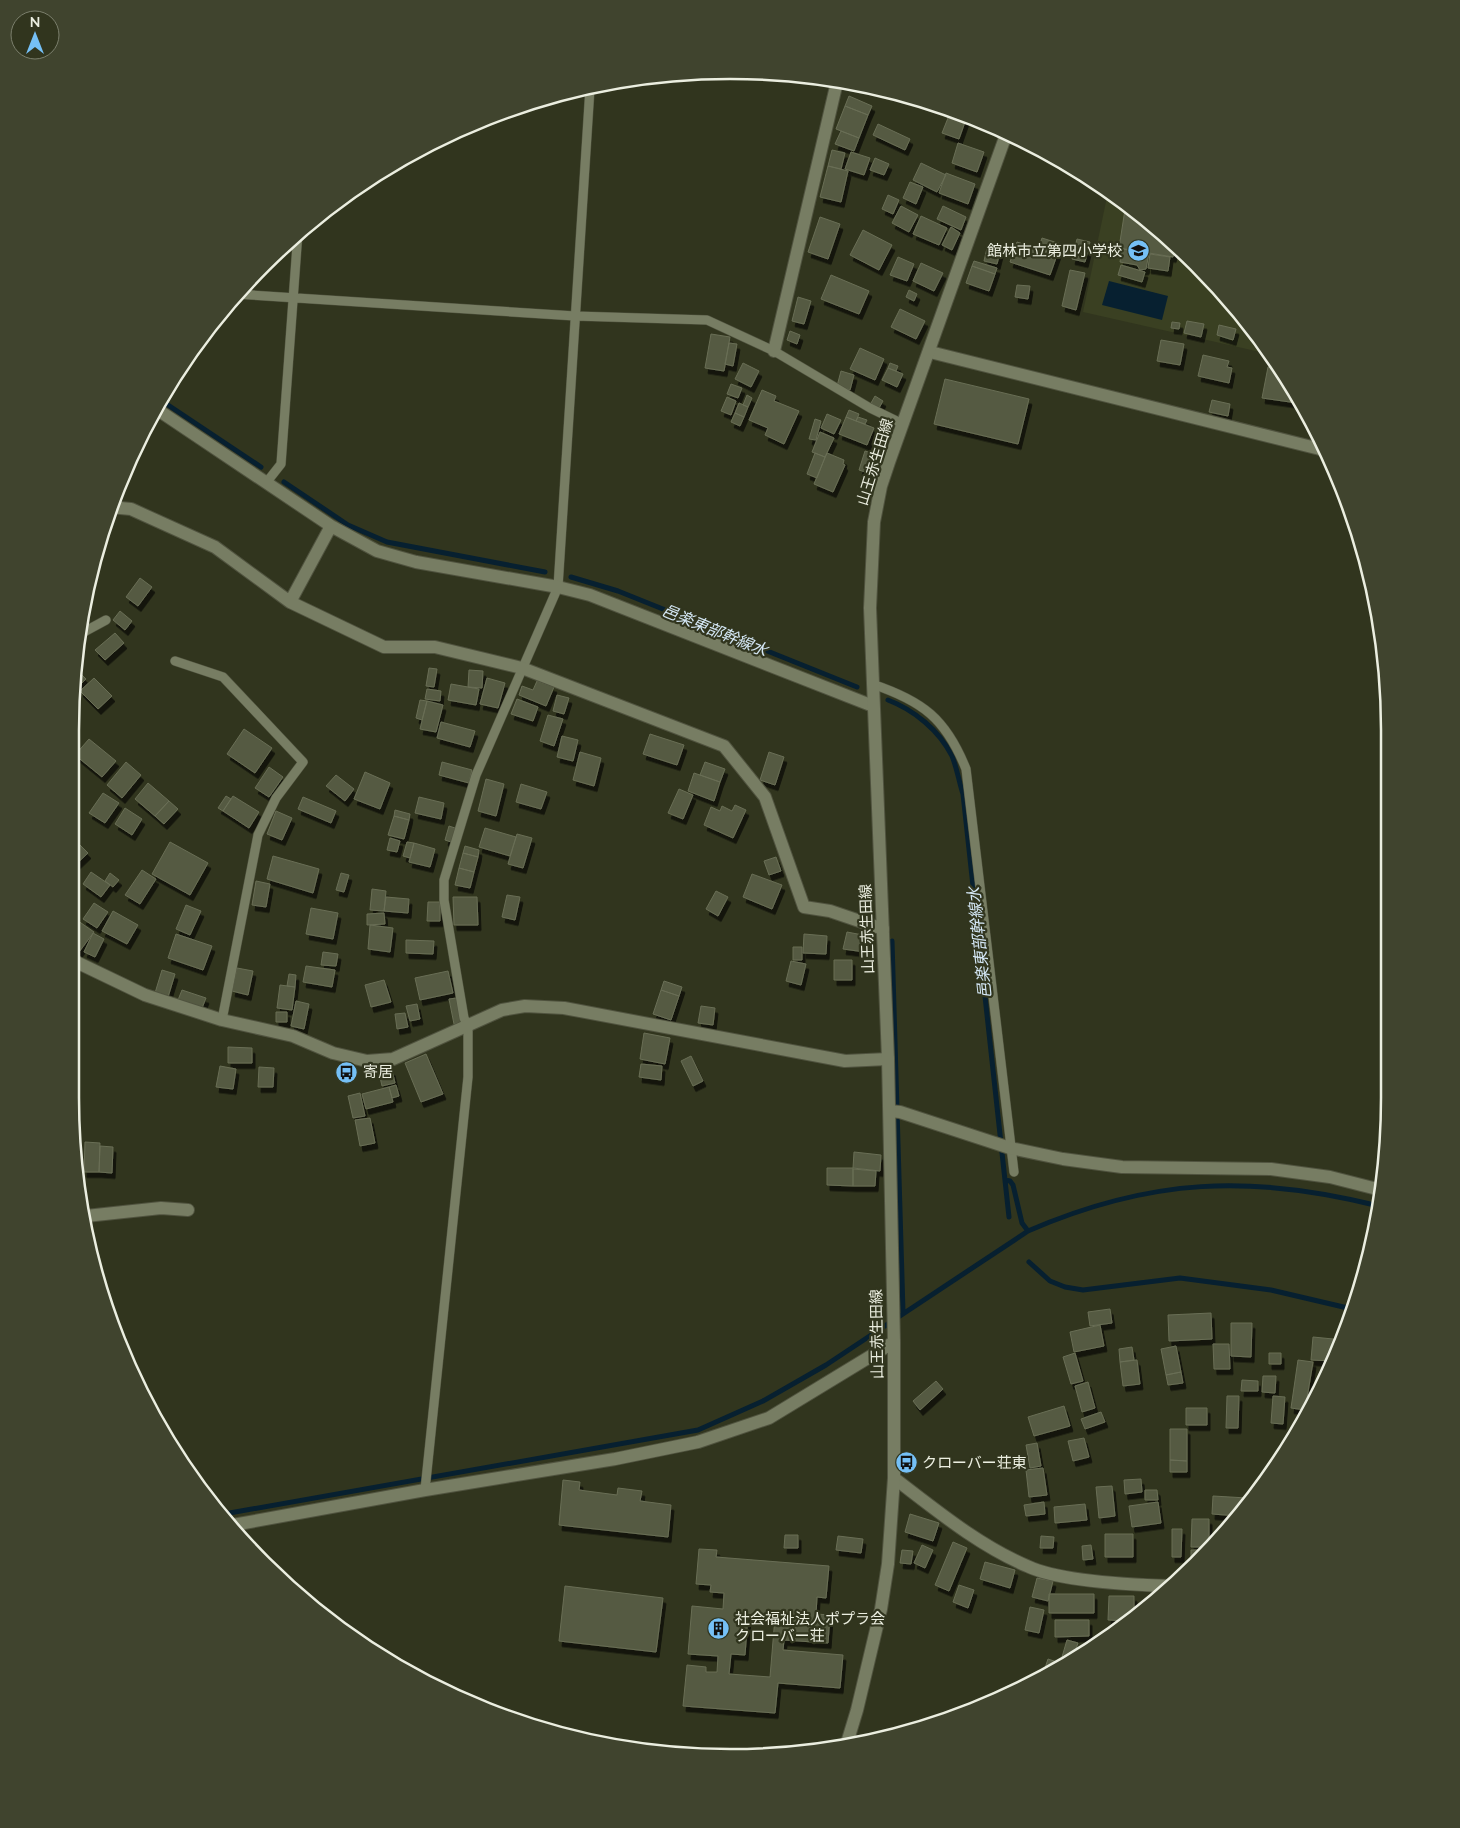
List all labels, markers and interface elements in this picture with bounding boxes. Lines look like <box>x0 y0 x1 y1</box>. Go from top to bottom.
north arrow <box>10 10 60 60</box>
text: N <box>30 13 40 31</box>
school or university icon: 館林市立第四小学校 <box>1126 239 1150 263</box>
place label: 館林市立第四小学校 <box>987 241 1122 260</box>
street label: 山王赤生田線 <box>852 416 897 508</box>
water label: 邑楽東部幹線水 <box>659 600 773 661</box>
street label: 山王赤生田線 <box>855 884 878 974</box>
water label: 邑楽東部幹線水 <box>963 884 995 1000</box>
bus stop icon: 寄居 <box>335 1060 359 1084</box>
place label: 寄居 <box>363 1062 393 1081</box>
street label: 山王赤生田線 <box>866 1289 887 1379</box>
bus stop icon: クローバー荘東 <box>894 1451 918 1475</box>
place label: クローバー荘東 <box>922 1453 1027 1472</box>
place label: 社会福祉法人ポプラ会 クローバー荘 <box>735 1609 885 1645</box>
building icon: 社会福祉法人ポプラ会 クローバー荘 <box>707 1616 731 1640</box>

